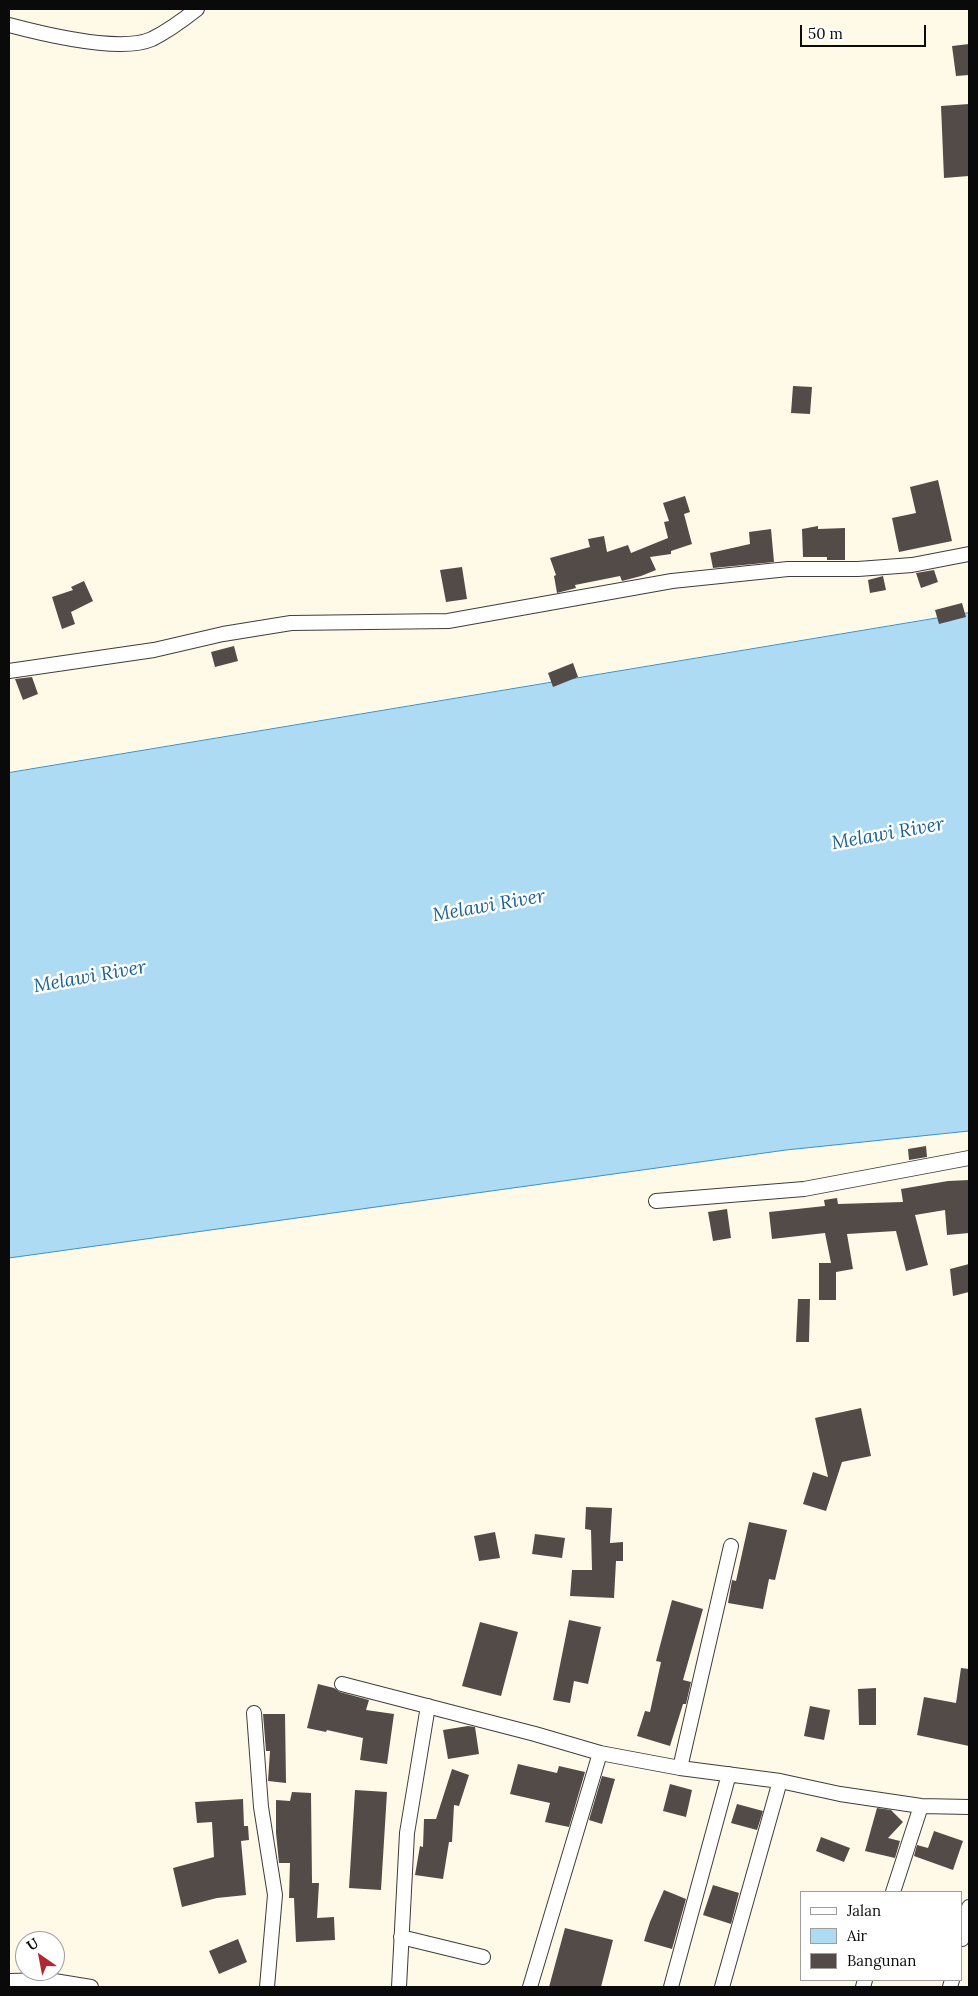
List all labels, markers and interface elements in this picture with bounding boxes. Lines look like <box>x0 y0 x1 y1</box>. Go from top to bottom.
scale bar <box>803 15 929 47</box>
text: 50 m <box>808 24 843 43</box>
water label: Melawi River <box>830 813 946 855</box>
water label: Melawi River <box>431 885 547 927</box>
water label: Melawi River <box>32 956 148 998</box>
legend <box>800 1891 963 1981</box>
text: Jalan <box>847 1901 881 1920</box>
text: Air <box>847 1926 867 1945</box>
north arrow <box>15 1931 65 1981</box>
text: U <box>23 1934 42 1955</box>
text: Bangunan <box>847 1951 916 1970</box>

